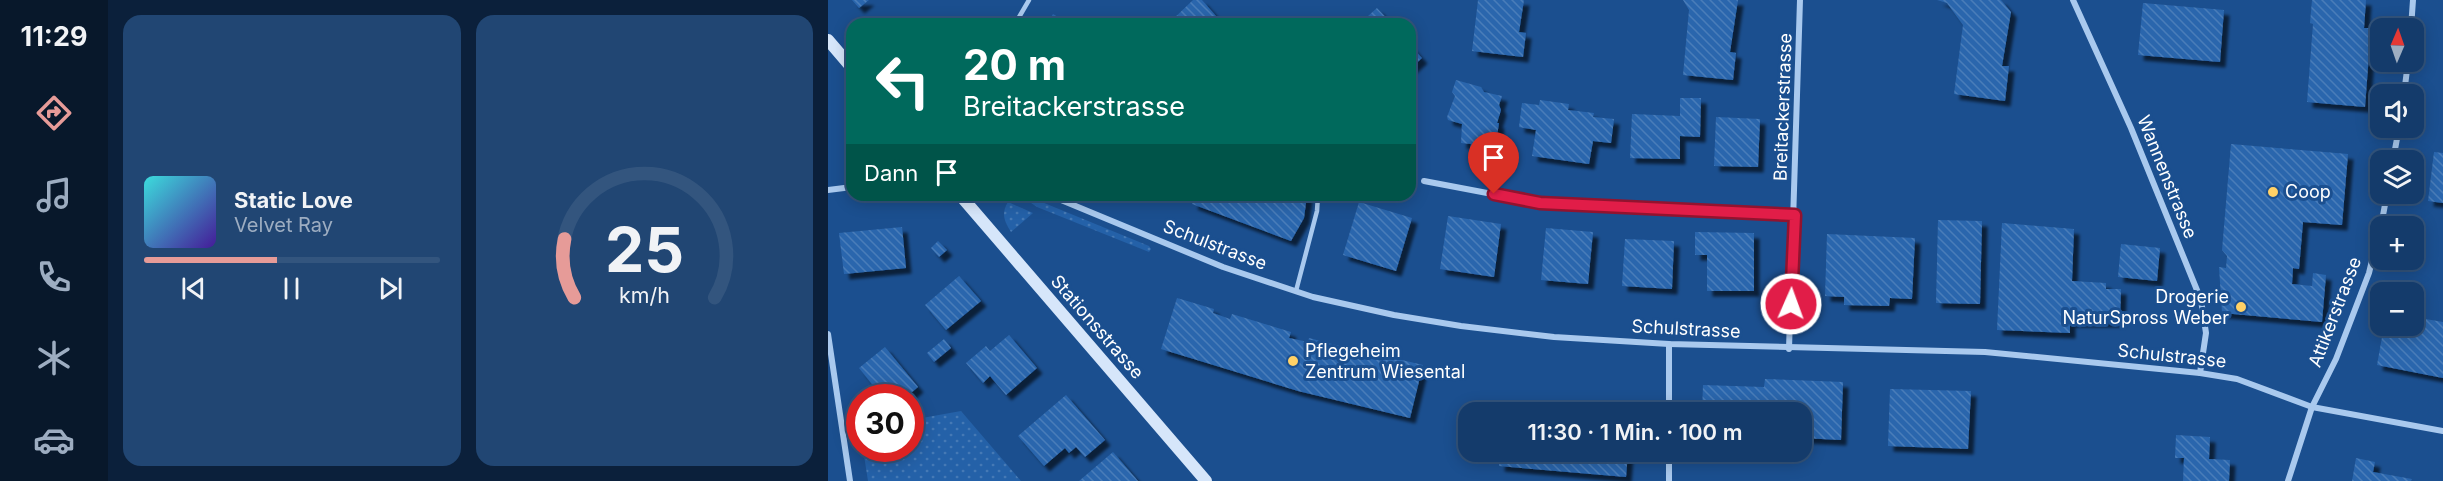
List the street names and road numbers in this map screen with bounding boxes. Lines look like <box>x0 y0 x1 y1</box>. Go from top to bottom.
street label: Breitackerstrasse <box>1769 33 1796 181</box>
street label: Wannenstrasse <box>2133 112 2202 242</box>
street label: Schulstrasse <box>1160 215 1270 274</box>
street label: Attikerstrasse <box>2304 254 2365 370</box>
street label: Stationsstrasse <box>1047 271 1148 383</box>
street label: Schulstrasse <box>1631 315 1741 342</box>
street label: Schulstrasse <box>2117 339 2227 372</box>

